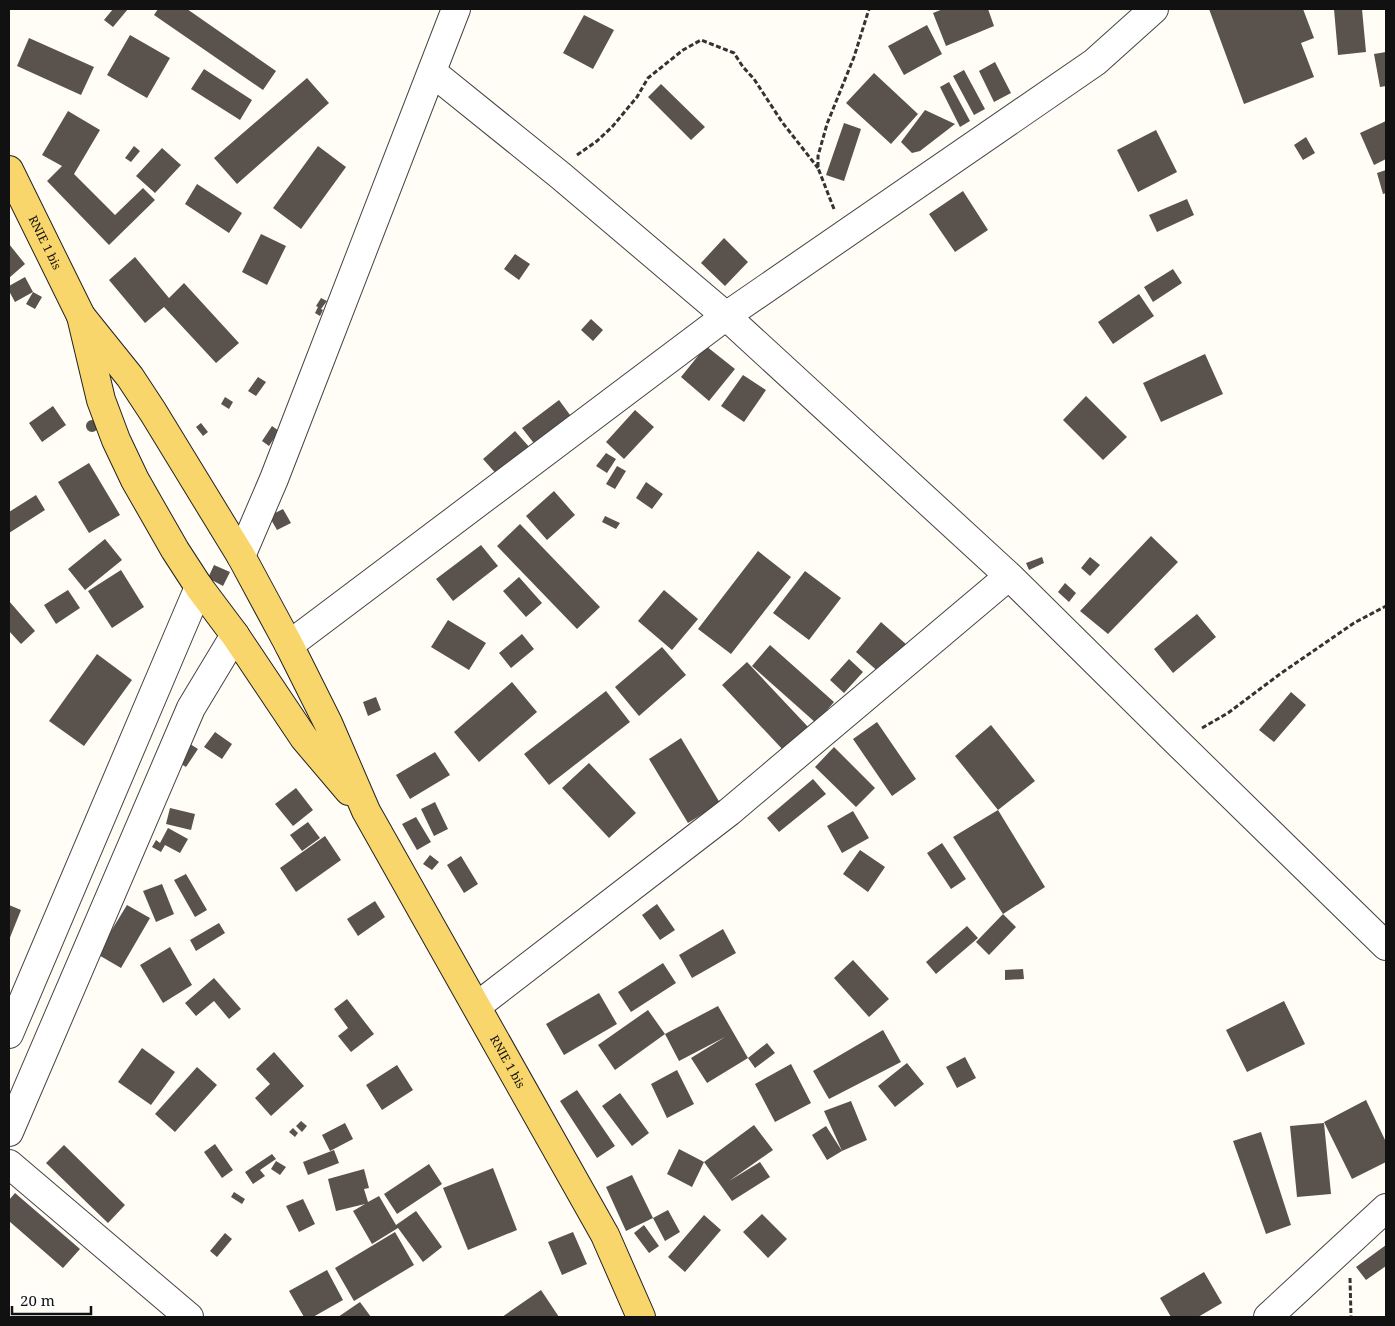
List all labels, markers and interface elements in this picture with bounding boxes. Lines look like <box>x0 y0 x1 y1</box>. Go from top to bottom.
street label: RNIE 1 bis <box>25 212 66 272</box>
street label: RNIE 1 bis <box>486 1032 530 1091</box>
scale bar <box>12 1284 91 1316</box>
text: 20 m <box>20 1290 55 1310</box>

